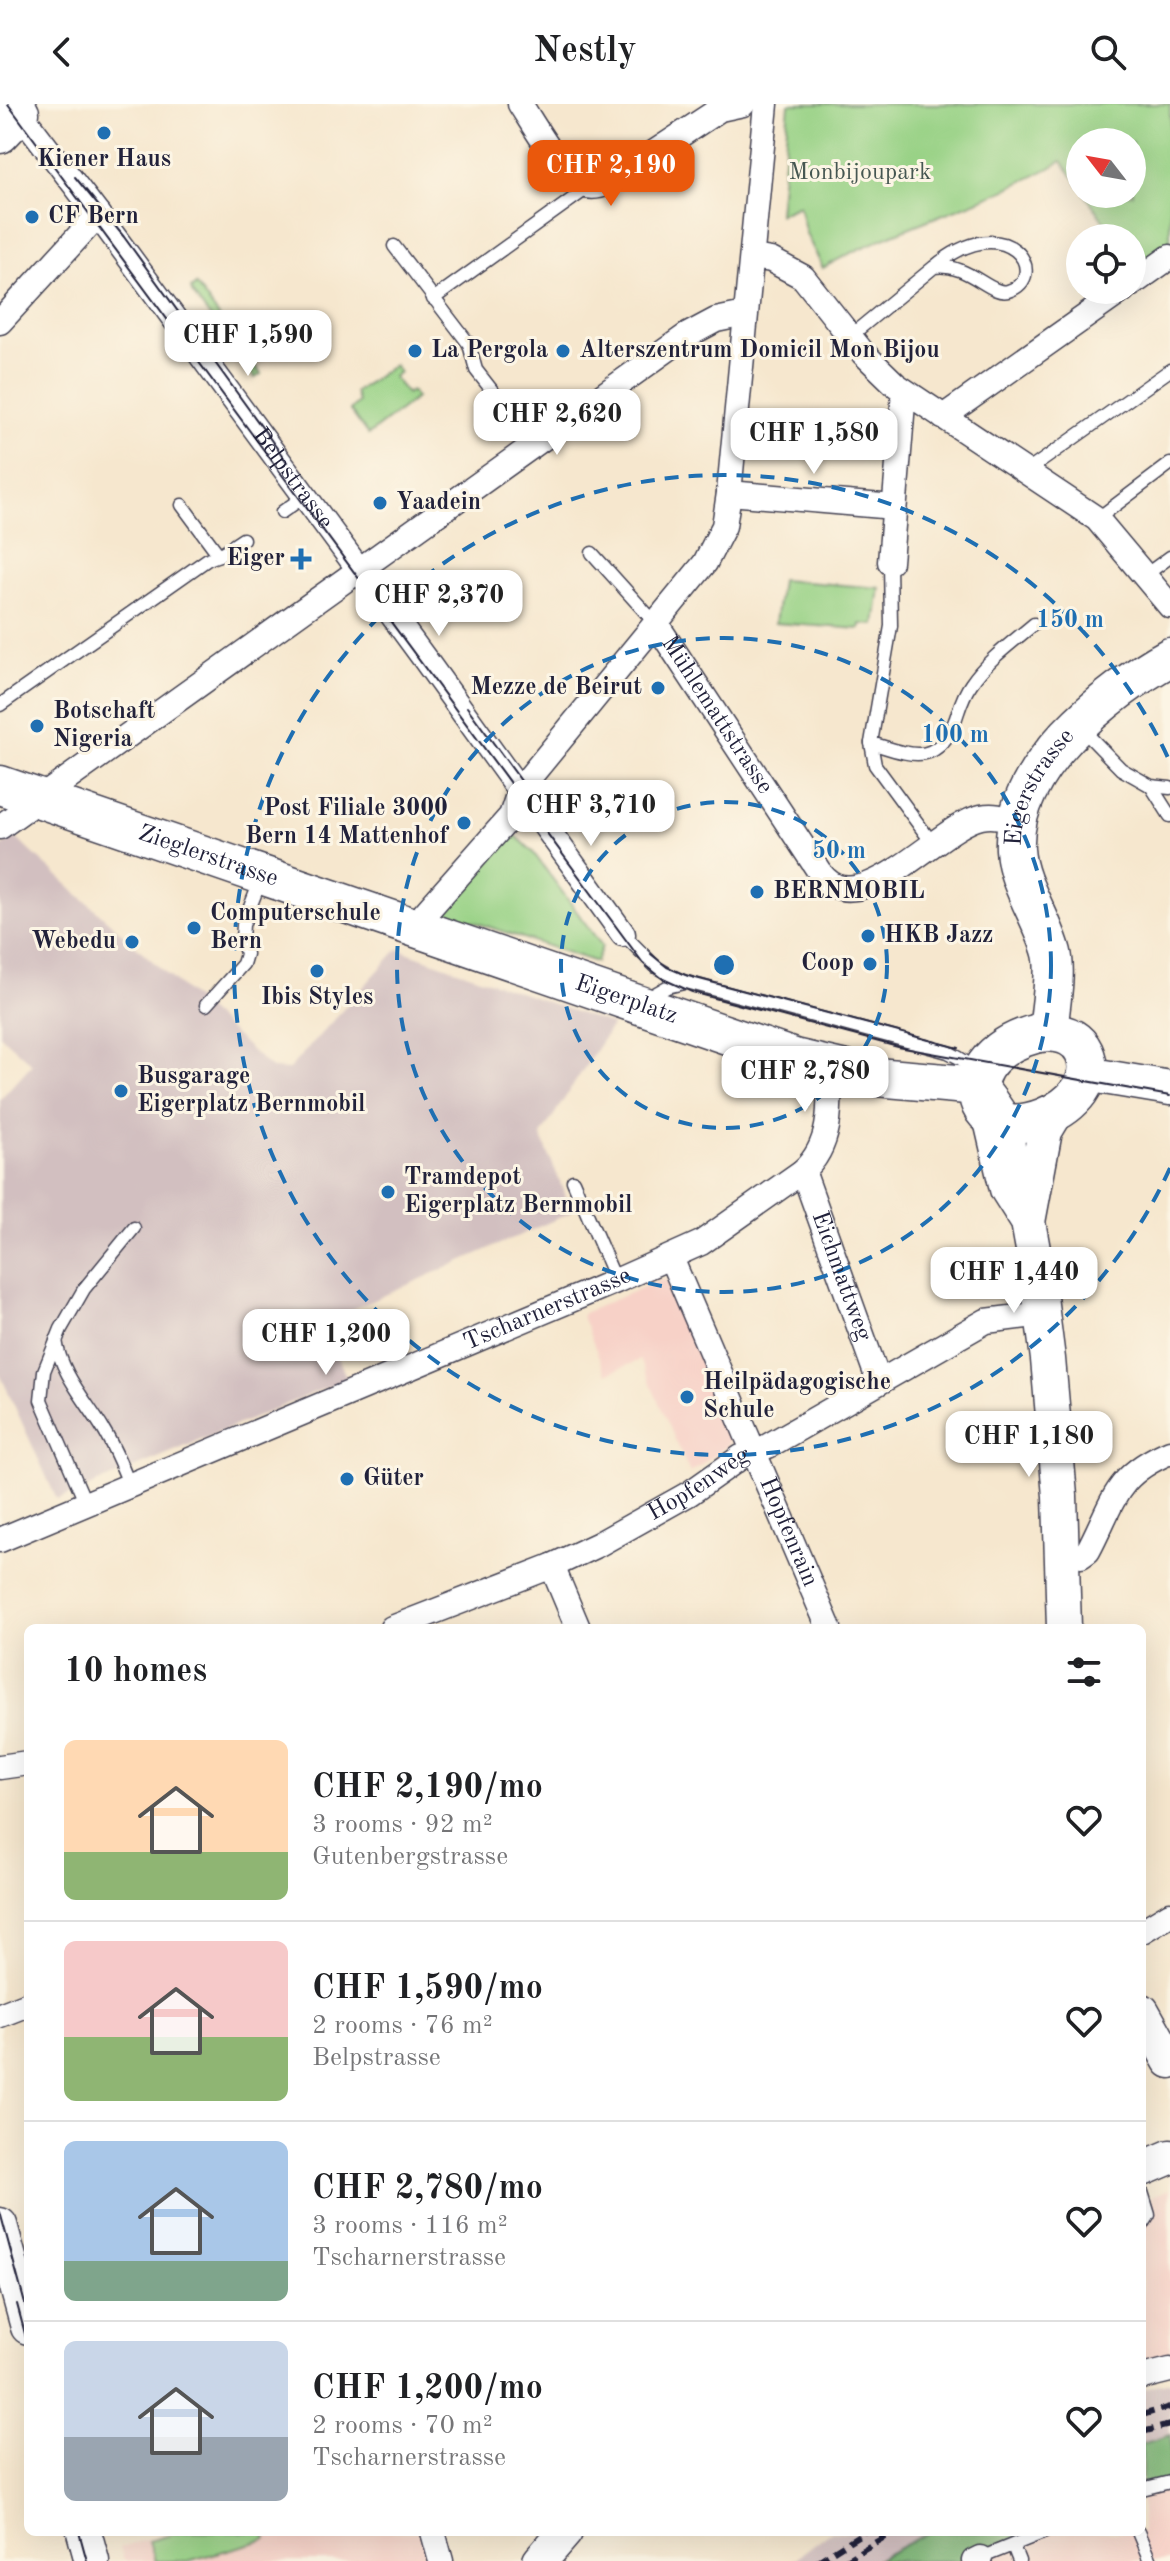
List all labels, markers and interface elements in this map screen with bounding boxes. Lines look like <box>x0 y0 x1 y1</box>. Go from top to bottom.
icon: back <box>40 30 84 74</box>
icon: search <box>1086 30 1130 74</box>
text: Nestly <box>533 34 637 70</box>
marker: Kiener Haus <box>95 124 113 142</box>
north arrow <box>1066 128 1146 208</box>
map controls <box>1066 128 1146 304</box>
pin: CHF 2,190 <box>519 140 703 208</box>
place label: Kiener Haus <box>37 148 171 172</box>
text: CHF 2,190 <box>546 153 676 179</box>
park label: Monbijoupark <box>789 161 931 185</box>
place label: CF Bern <box>48 205 139 229</box>
marker: CF Bern <box>23 208 41 226</box>
button: locate <box>1066 224 1146 304</box>
pin: CHF 1,590 <box>156 310 340 378</box>
text: CHF 1,590 <box>183 323 313 349</box>
place label: La Pergola <box>431 339 548 363</box>
place label: Alterszentrum Domicil Mon Bijou <box>579 339 940 363</box>
marker: La Pergola <box>406 342 424 360</box>
marker: Alterszentrum Domicil Mon Bijou <box>554 342 572 360</box>
pin: CHF 2,620 <box>465 389 649 457</box>
text: CHF 2,620 <box>492 402 622 428</box>
pin: CHF 1,580 <box>722 408 906 476</box>
text: CHF 1,580 <box>749 421 879 447</box>
street label: Belpstrasse <box>247 424 337 534</box>
place label: Yaadein <box>396 491 481 515</box>
marker: Yaadein <box>371 494 389 512</box>
place label: Eiger <box>226 547 285 571</box>
marker: Eiger <box>292 550 310 568</box>
pin: CHF 2,370 <box>347 570 531 638</box>
text: CHF 2,370 <box>374 583 504 609</box>
text: 150 m <box>1036 608 1104 633</box>
street label: Mühlemattstrasse <box>656 632 777 799</box>
place label: Mezze de Beirut <box>470 676 642 700</box>
marker: Mezze de Beirut <box>649 679 667 697</box>
place label: Botschaft Nigeria <box>53 700 155 752</box>
marker: Botschaft Nigeria <box>28 717 46 735</box>
text: 100 m <box>921 724 989 748</box>
street label: Eigerstrasse <box>1003 724 1079 847</box>
pin: CHF 3,710 <box>499 780 683 848</box>
text: CHF 3,710 <box>526 793 656 819</box>
place label: Post Filiale 3000 Bern 14 Mattenhof <box>245 797 450 849</box>
marker: Post Filiale 3000 Bern 14 Mattenhof <box>455 814 473 832</box>
street label: Zieglerstrasse <box>135 821 281 892</box>
text: 50 m <box>812 839 866 864</box>
place label: BERNMOBIL <box>773 880 925 904</box>
marker: BERNMOBIL <box>748 883 766 901</box>
place label: Computerschule Bern <box>210 902 381 954</box>
marker: Computerschule Bern <box>185 919 203 937</box>
place label: HKB Jazz <box>884 924 993 948</box>
marker: HKB Jazz <box>859 927 877 945</box>
place label: Webedu <box>31 930 116 954</box>
marker: Webedu <box>123 933 141 951</box>
centre of rings <box>710 951 738 979</box>
place label: Coop <box>801 952 854 976</box>
marker: Coop <box>861 955 879 973</box>
marker: Ibis Styles <box>308 962 326 980</box>
street label: Eigerplatz <box>572 972 680 1029</box>
place label: Ibis Styles <box>261 986 373 1010</box>
pin: CHF 2,780 <box>713 1046 897 1114</box>
text: CHF 2,780 <box>740 1059 870 1085</box>
place label: Busgarage Eigerplatz Bernmobil <box>137 1065 365 1117</box>
marker: Busgarage Eigerplatz Bernmobil <box>112 1082 130 1100</box>
place label: Tramdepot Eigerplatz Bernmobil <box>404 1166 632 1218</box>
marker: Tramdepot Eigerplatz Bernmobil <box>379 1183 397 1201</box>
street label: Eichmattweg <box>807 1208 875 1344</box>
pin: CHF 1,440 <box>922 1247 1106 1315</box>
text: CHF 1,440 <box>949 1260 1079 1286</box>
street label: Tscharnerstrasse <box>460 1264 635 1356</box>
pin: CHF 1,200 <box>234 1309 418 1377</box>
text: CHF 1,200 <box>261 1322 391 1348</box>
place label: Heilpädagogische Schule <box>703 1371 891 1423</box>
marker: Heilpädagogische Schule <box>678 1388 696 1406</box>
pin: CHF 1,180 <box>937 1411 1121 1479</box>
text: CHF 1,180 <box>964 1424 1094 1450</box>
street label: Hopfenweg <box>644 1443 753 1526</box>
place label: Güter <box>363 1467 424 1491</box>
marker: Güter <box>338 1470 356 1488</box>
street label: Hopfenrain <box>754 1474 822 1590</box>
icon: filters <box>1062 1650 1106 1694</box>
text: 10 homes <box>64 1655 207 1689</box>
text: CHF 2,190/mo <box>312 1771 543 1805</box>
icon: home <box>128 1772 224 1868</box>
icon: heart <box>1062 1798 1106 1842</box>
text: 3 rooms · 92 m² <box>312 1812 493 1838</box>
text: Gutenbergstrasse <box>312 1844 508 1870</box>
text: CHF 1,590/mo <box>312 1972 543 2006</box>
icon: home <box>128 1973 224 2069</box>
icon: heart <box>1062 1999 1106 2043</box>
text: 2 rooms · 76 m² <box>312 2013 493 2039</box>
text: Belpstrasse <box>312 2045 441 2071</box>
text: CHF 2,780/mo <box>312 2172 543 2206</box>
icon: home <box>128 2173 224 2269</box>
icon: heart <box>1062 2199 1106 2243</box>
text: 3 rooms · 116 m² <box>312 2213 508 2239</box>
text: Tscharnerstrasse <box>312 2245 506 2271</box>
text: CHF 1,200/mo <box>312 2372 543 2406</box>
icon: home <box>128 2373 224 2469</box>
icon: heart <box>1062 2399 1106 2443</box>
text: 2 rooms · 70 m² <box>312 2413 493 2439</box>
text: Tscharnerstrasse <box>312 2445 506 2471</box>

